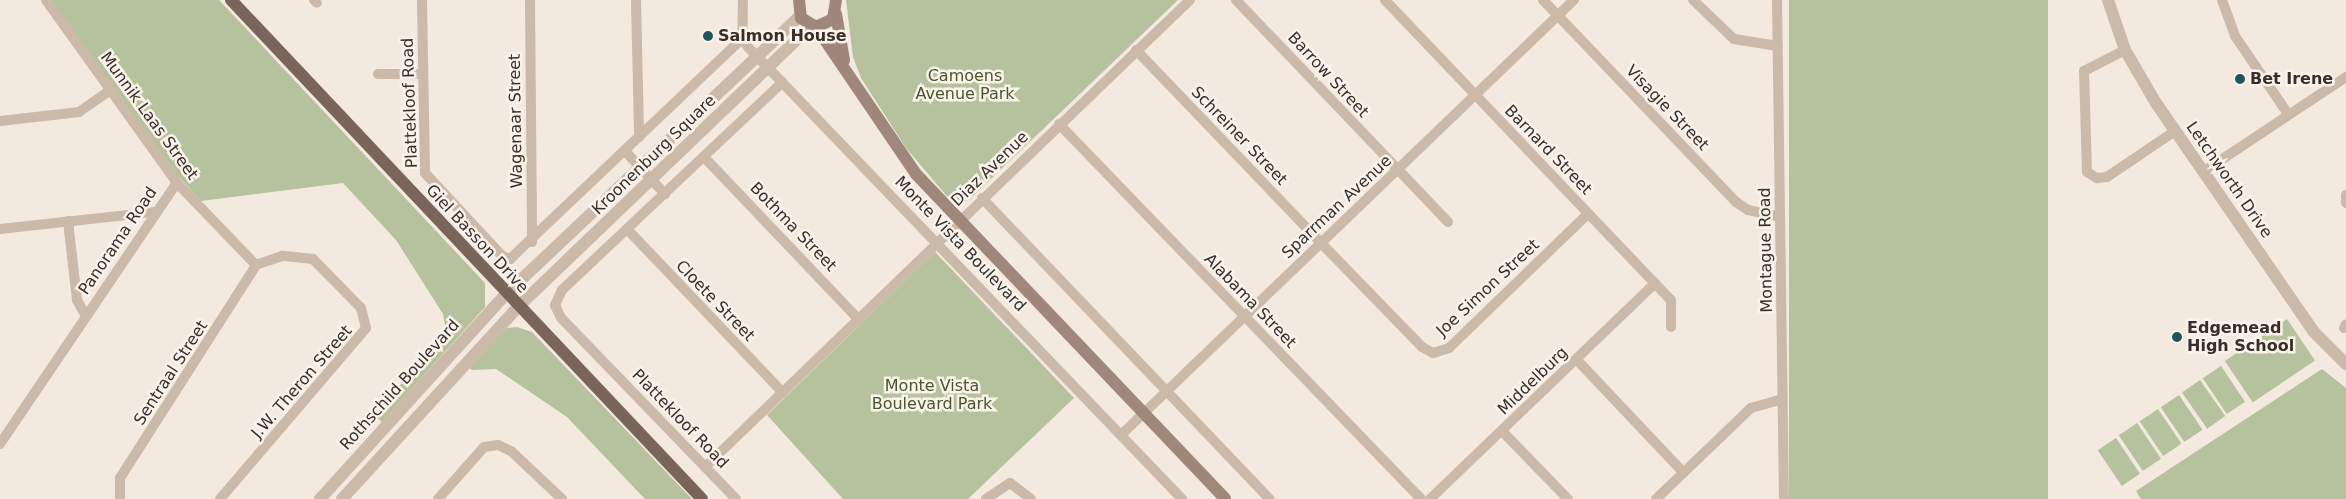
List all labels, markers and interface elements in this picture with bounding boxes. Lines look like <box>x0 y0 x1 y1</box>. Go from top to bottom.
place label: Salmon House <box>718 26 847 46</box>
street label: Barrow Street <box>1284 28 1372 122</box>
marker: Salmon House <box>702 30 714 42</box>
street label: Plattekloof Road <box>398 37 422 169</box>
street label: Munnik Laas Street <box>96 48 202 184</box>
street label: Wagenaar Street <box>505 54 527 188</box>
street label: Visagie Street <box>1621 61 1713 155</box>
park label: Camoens Avenue Park <box>915 66 1015 104</box>
place label: Bet Irene <box>2250 69 2333 89</box>
marker: Bet Irene <box>2234 73 2246 85</box>
street label: Schreiner Street <box>1187 83 1291 189</box>
street label: Kroonenburg Square <box>588 91 720 219</box>
street label: Barnard Street <box>1500 101 1596 199</box>
street label: Letchworth Drive <box>2182 118 2276 242</box>
street label: Diaz Avenue <box>948 128 1032 210</box>
street label: Sparrman Avenue <box>1278 151 1396 263</box>
street label: Monte Vista Boulevard <box>890 172 1030 316</box>
street label: Bothma Street <box>746 179 840 275</box>
street label: Giel Basson Drive <box>422 181 532 297</box>
street label: Panorama Road <box>75 184 161 298</box>
street label: Montague Road <box>1755 187 1777 313</box>
street label: Joe Simon Street <box>1433 236 1543 340</box>
street label: Alabama Street <box>1200 250 1300 352</box>
street label: Cloete Street <box>672 257 758 345</box>
street label: Rothschild Boulevard <box>336 316 464 454</box>
street label: Sentraal Street <box>130 317 212 429</box>
place label: Edgemead High School <box>2187 318 2294 356</box>
street label: J.W. Theron Street <box>248 322 356 442</box>
marker: Edgemead High School <box>2171 331 2183 343</box>
street label: Middelburg <box>1494 343 1572 419</box>
street label: Plattekloof Road <box>628 365 732 473</box>
park label: Monte Vista Boulevard Park <box>872 376 992 414</box>

